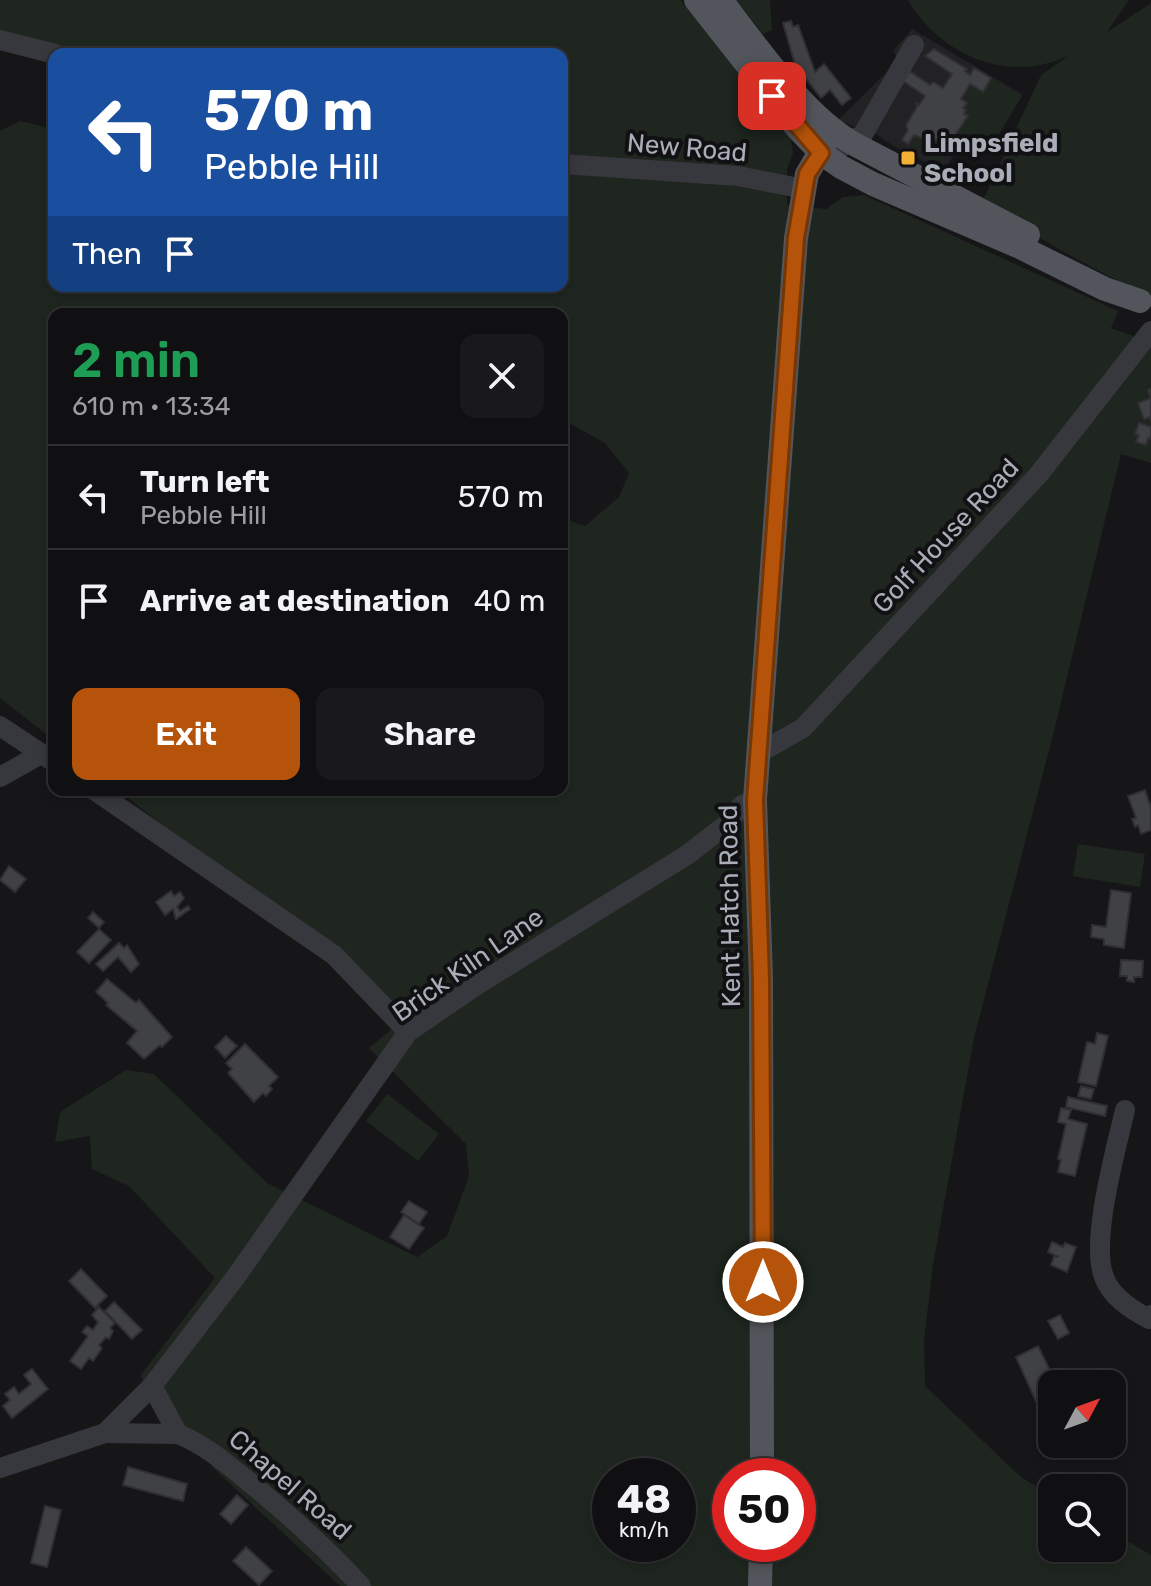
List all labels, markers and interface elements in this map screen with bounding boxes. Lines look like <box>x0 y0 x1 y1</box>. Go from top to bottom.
pin <box>738 62 806 130</box>
icon: arrive <box>750 74 794 118</box>
text: 570 m <box>204 78 374 144</box>
icon: left <box>72 80 176 184</box>
street label: New Road <box>626 127 748 169</box>
place label: Limpsfield School <box>924 128 1058 189</box>
text: Pebble Hill <box>204 145 380 188</box>
marker: Limpsfield School <box>899 149 917 167</box>
icon: arrive <box>158 232 202 276</box>
text: Then <box>72 236 142 272</box>
text: 2 min <box>72 332 200 389</box>
button: close <box>460 334 544 418</box>
text: 610 m · 13:34 <box>72 391 231 422</box>
street label: Golf House Road <box>867 452 1025 620</box>
text: Turn left <box>140 464 270 500</box>
icon: left <box>72 475 116 519</box>
text: 570 m <box>458 479 544 515</box>
text: Pebble Hill <box>140 500 267 531</box>
icon: arrive <box>72 579 116 623</box>
text: Arrive at destination <box>140 583 450 619</box>
text: 40 m <box>474 583 545 619</box>
button: Exit <box>72 688 300 780</box>
button: Share <box>316 688 544 780</box>
street label: Kent Hatch Road <box>713 804 747 1008</box>
street label: Brick Kiln Lane <box>387 902 549 1028</box>
position arrow <box>721 1240 805 1324</box>
north arrow <box>1038 1370 1126 1458</box>
map controls <box>1038 1370 1126 1562</box>
street label: Chapel Road <box>223 1423 357 1547</box>
speed limit sign: 50 <box>712 1458 816 1562</box>
button: search <box>1038 1474 1126 1562</box>
text: 48 <box>617 1476 671 1523</box>
text: km/h <box>619 1518 669 1542</box>

